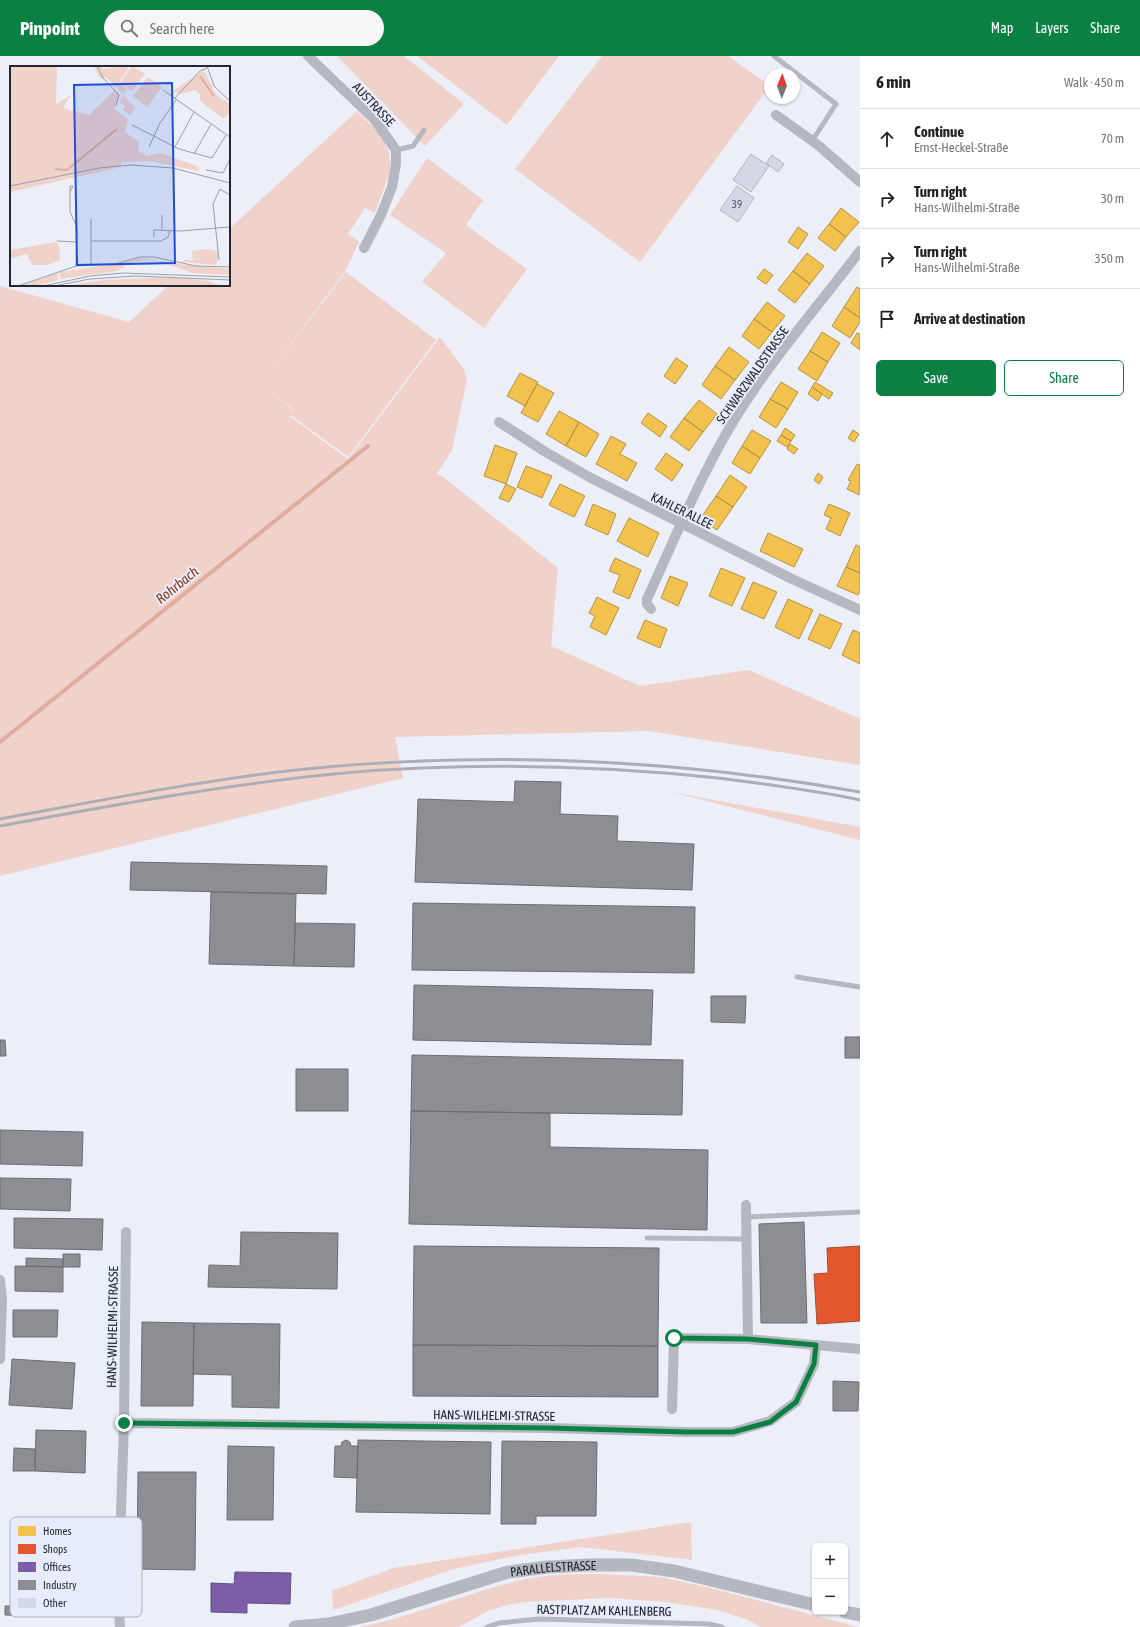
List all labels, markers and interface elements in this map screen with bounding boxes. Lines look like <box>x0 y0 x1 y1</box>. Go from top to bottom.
search box <box>104 10 384 46</box>
text: Pinpoint <box>20 17 80 39</box>
icon: search <box>118 17 140 39</box>
text: Search here <box>150 20 214 37</box>
text: Map <box>991 20 1013 36</box>
text: Layers <box>1035 20 1068 36</box>
text: Share <box>1090 20 1120 36</box>
inset map <box>10 66 230 286</box>
north arrow <box>764 68 800 104</box>
text: 6 min <box>876 72 911 92</box>
text: Walk · 450 m <box>1064 75 1124 90</box>
street label: AUSTRASSE <box>350 79 398 130</box>
text: Continue <box>914 123 964 140</box>
icon: ahead <box>876 128 898 150</box>
text: 70 m <box>1101 131 1124 146</box>
text: Ernst-Heckel-Straße <box>914 140 1008 155</box>
text: Turn right <box>914 183 967 200</box>
icon: right <box>876 188 898 210</box>
text: 30 m <box>1101 191 1124 206</box>
house number: 39 <box>732 198 742 210</box>
text: Hans-Wilhelmi-Straße <box>914 200 1020 215</box>
text: Turn right <box>914 243 967 260</box>
icon: right <box>876 248 898 270</box>
text: 350 m <box>1095 251 1124 266</box>
text: Hans-Wilhelmi-Straße <box>914 260 1020 275</box>
icon: arrive <box>876 308 898 330</box>
text: Arrive at destination <box>914 310 1025 327</box>
street label: SCHWARZWALDSTRASSE <box>713 323 792 427</box>
button: Save <box>876 360 996 396</box>
button: Share <box>1004 360 1124 396</box>
street label: KAHLER ALLEE <box>649 489 715 532</box>
water label: Rohrbach <box>153 563 201 607</box>
street label: HANS-WILHELMI-STRASSE <box>104 1265 121 1388</box>
route start <box>665 1329 683 1347</box>
street label: HANS-WILHELMI-STRASSE <box>433 1407 556 1424</box>
route end <box>115 1414 133 1432</box>
legend <box>10 1517 142 1617</box>
text: Homes <box>43 1525 71 1537</box>
text: Shops <box>43 1543 67 1555</box>
map controls <box>812 1543 848 1615</box>
button: + <box>812 1543 848 1579</box>
street label: PARALLELSTRASSE <box>509 1558 597 1580</box>
text: Offices <box>43 1561 71 1573</box>
text: Industry <box>43 1579 77 1591</box>
button: − <box>812 1579 848 1615</box>
text: Other <box>43 1597 67 1609</box>
street label: RASTPLATZ AM KAHLENBERG <box>536 1602 672 1619</box>

